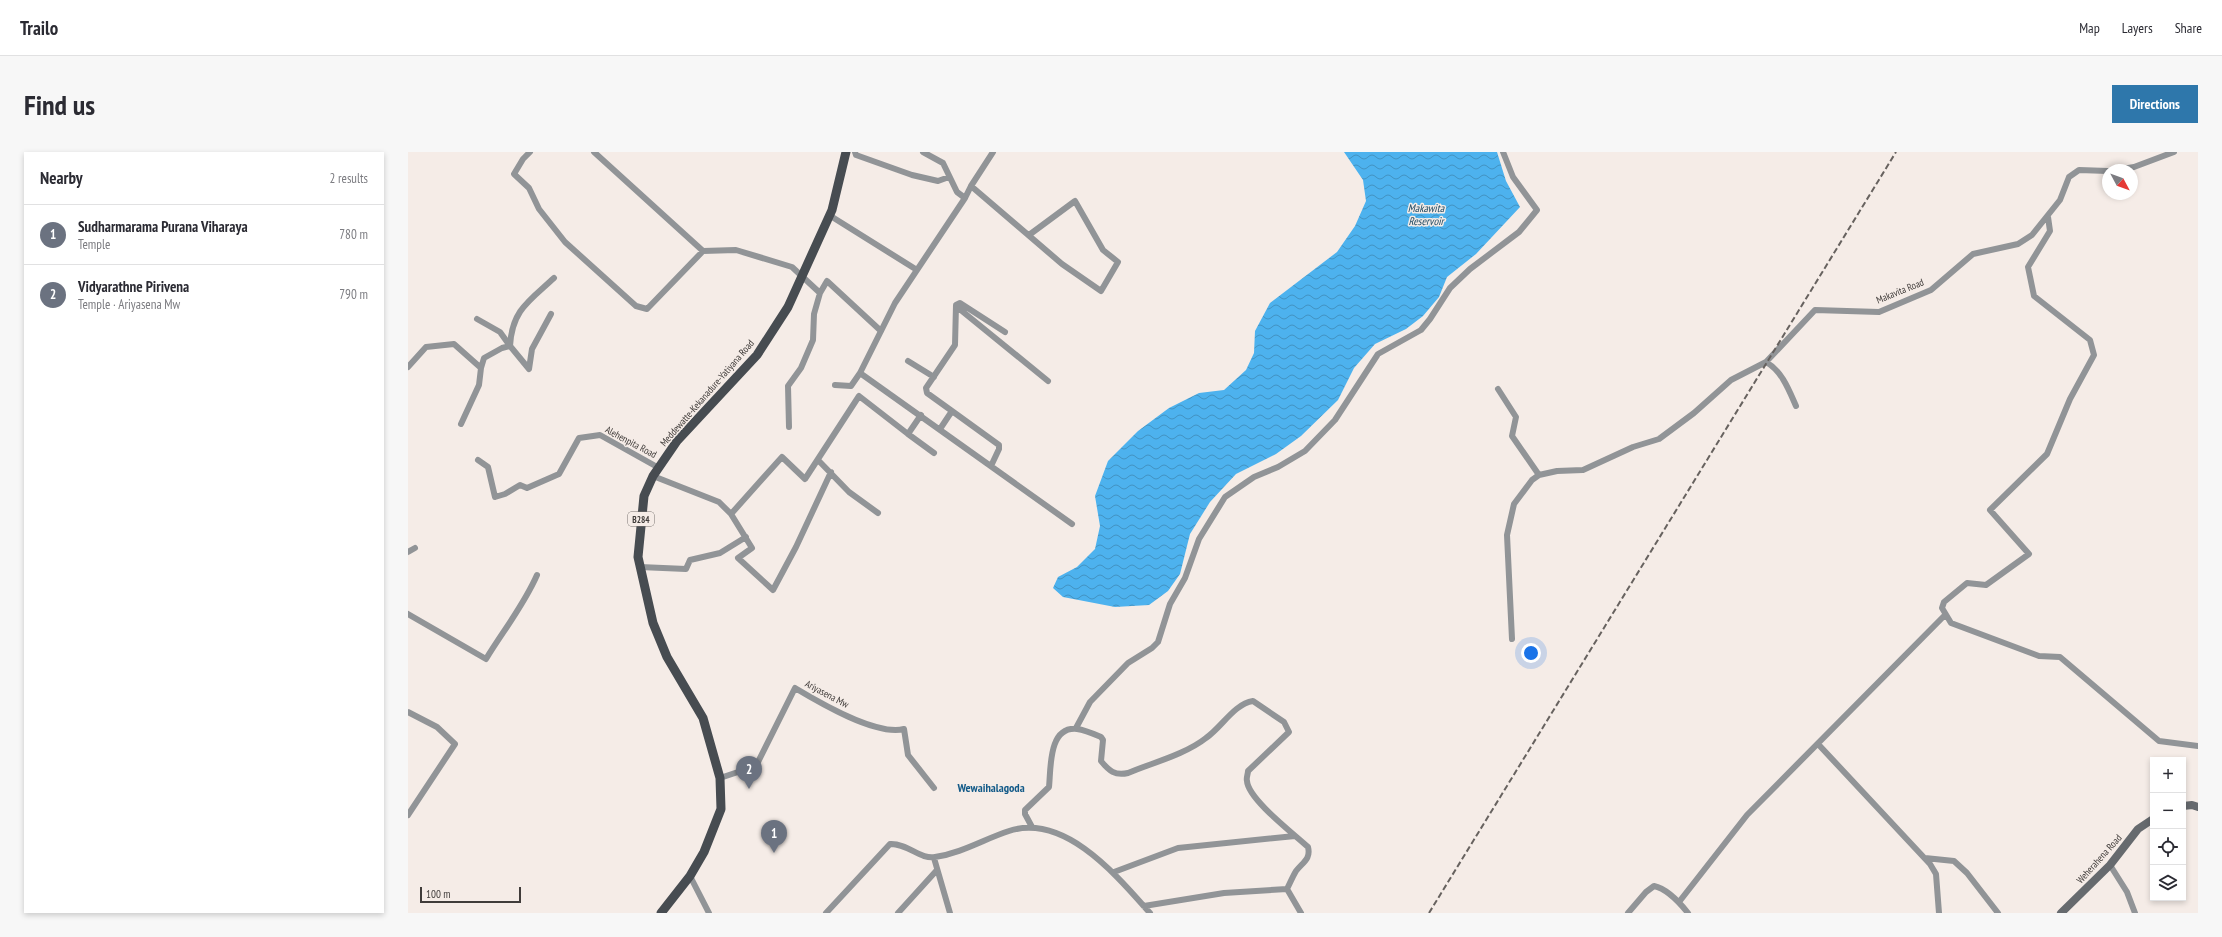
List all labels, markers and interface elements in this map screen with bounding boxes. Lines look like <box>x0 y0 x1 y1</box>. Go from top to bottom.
text: Trailo <box>20 16 58 40</box>
text: Map <box>2079 19 2100 37</box>
text: Layers <box>2122 19 2153 37</box>
text: Share <box>2175 19 2202 37</box>
button: Directions <box>2112 85 2198 123</box>
text: Find us <box>24 86 95 123</box>
north arrow <box>2102 164 2138 200</box>
text: Nearby <box>40 167 83 189</box>
text: 2 results <box>329 170 368 187</box>
water label: Makawita Reservoir <box>1408 201 1446 228</box>
text: Sudharmarama Purana Viharaya <box>78 217 248 236</box>
text: 1 <box>50 226 56 243</box>
text: 780 m <box>339 226 368 243</box>
text: Temple <box>78 236 110 253</box>
street label: Makavita Road <box>1874 276 1926 306</box>
text: Vidyarathne Pirivena <box>78 277 189 296</box>
text: 2 <box>50 286 56 303</box>
text: 790 m <box>339 286 368 303</box>
text: Temple · Ariyasena Mw <box>78 296 180 313</box>
street label: Meddewatte-Kekanadure-Yatiyana Road <box>657 337 757 449</box>
street label: Alehenpita Road <box>603 423 659 461</box>
road number: B284 <box>628 512 654 526</box>
your location <box>1521 643 1541 663</box>
street label: Ariyasena Mw <box>803 677 851 711</box>
pin: 2 <box>736 756 762 789</box>
map controls <box>2150 757 2186 901</box>
button: + <box>2150 757 2186 793</box>
district label: Wewaihalagoda <box>956 780 1025 795</box>
button: − <box>2150 793 2186 829</box>
pin: 1 <box>761 820 787 853</box>
button: locate <box>2150 829 2186 865</box>
street label: Weherahena Road <box>2073 832 2125 886</box>
button: layers <box>2150 865 2186 901</box>
scale bar <box>420 885 521 904</box>
text: 100 m <box>426 887 450 901</box>

